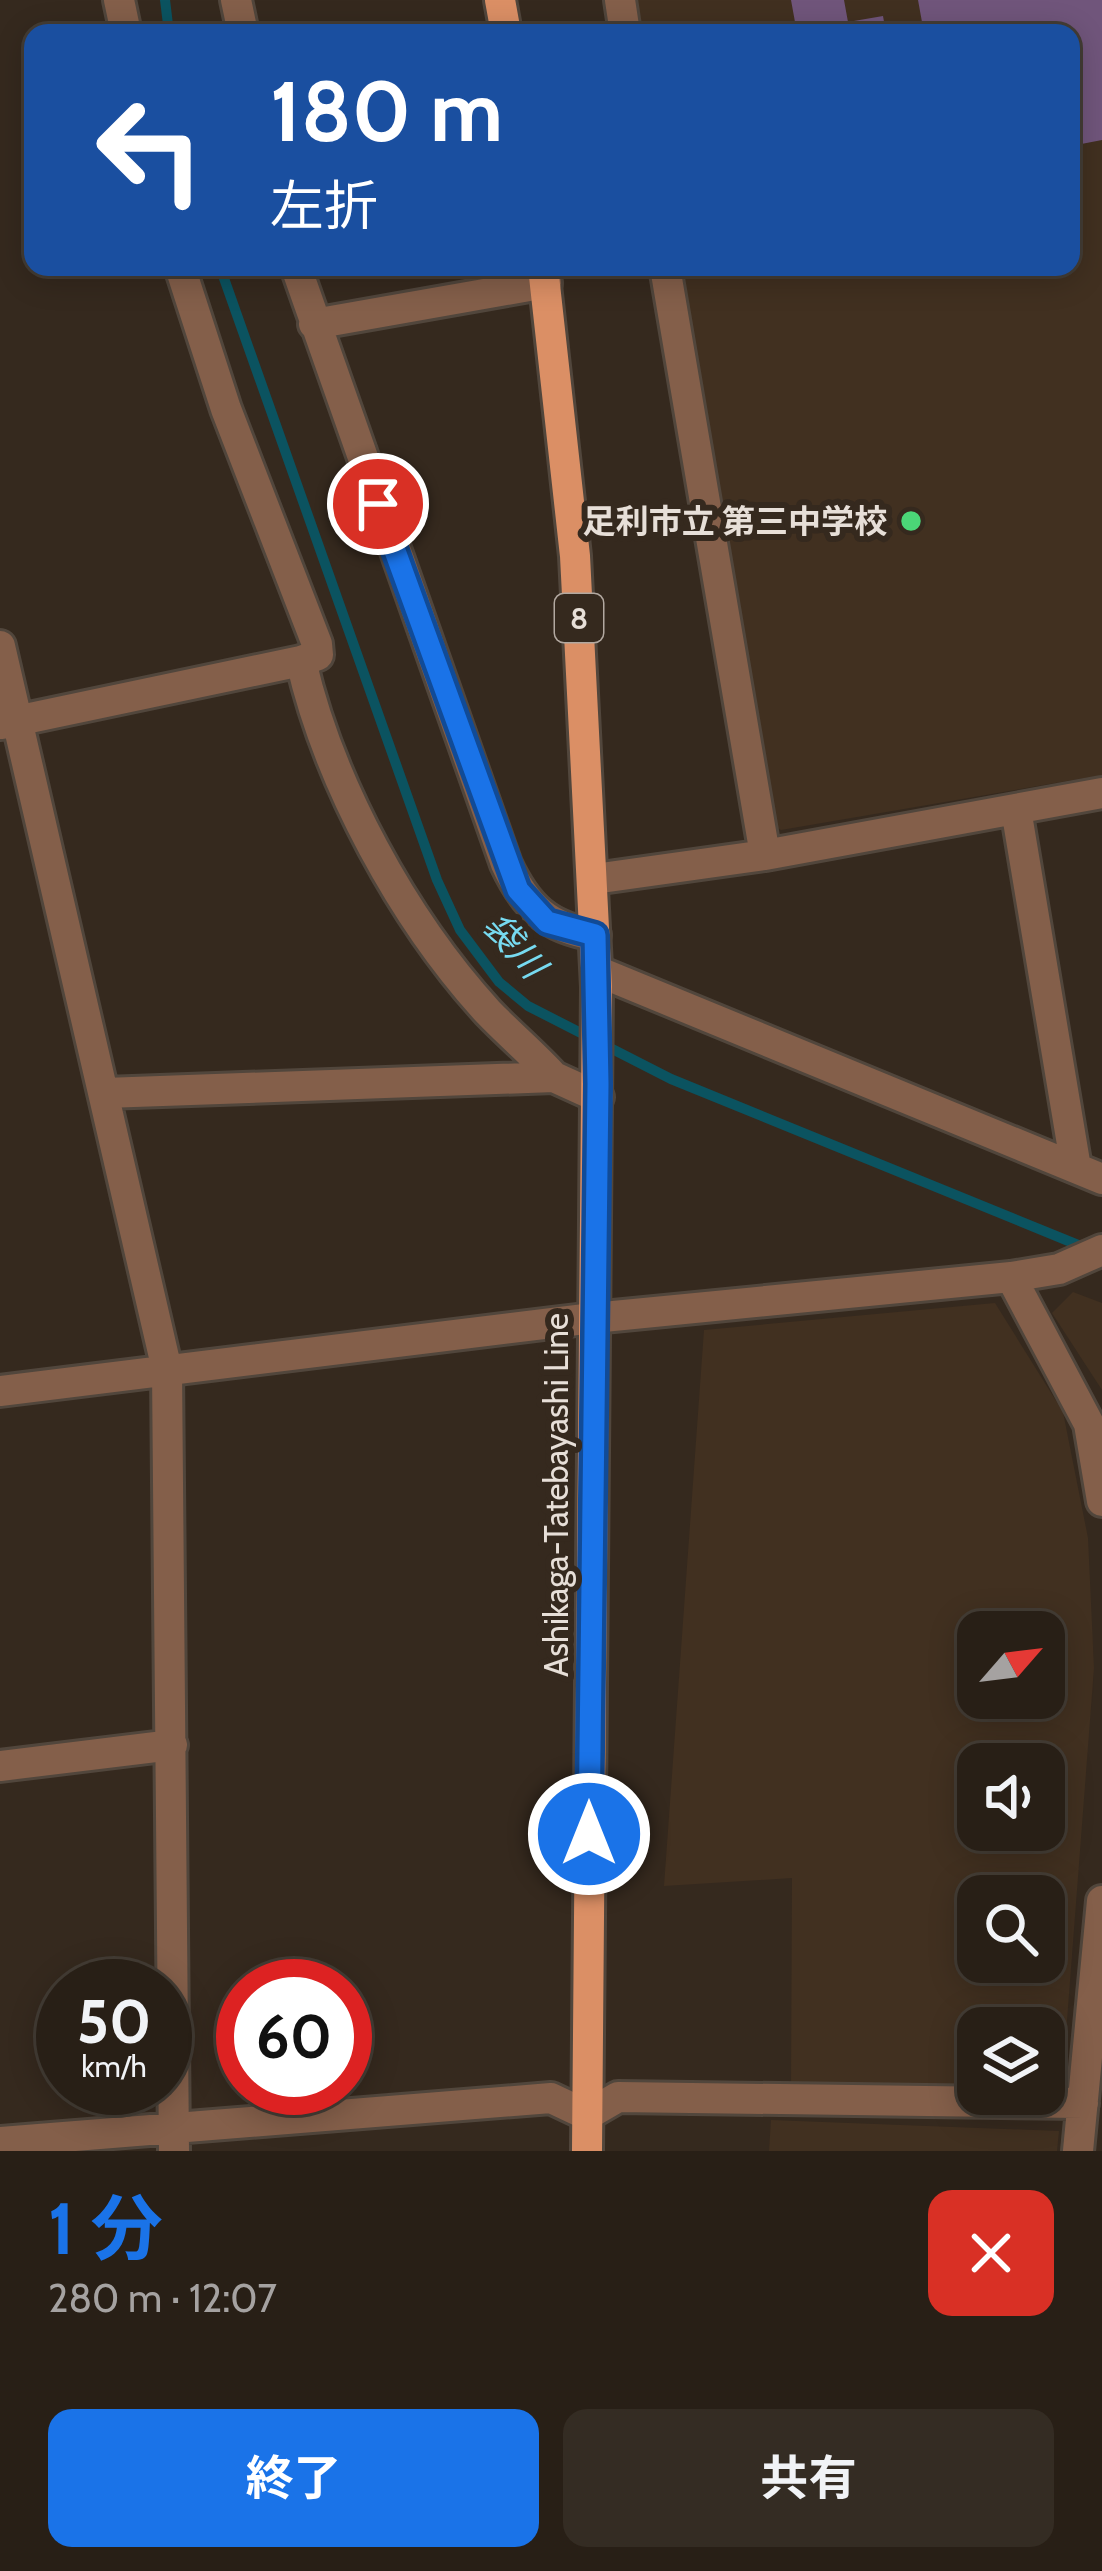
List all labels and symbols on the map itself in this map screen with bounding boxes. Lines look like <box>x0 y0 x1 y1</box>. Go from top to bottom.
pin <box>327 453 429 555</box>
place label: 足利市立 第三中学校 <box>583 501 887 541</box>
marker: 足利市立 第三中学校 <box>898 508 924 534</box>
road number: 8 <box>555 594 603 642</box>
water label: 袋川 <box>475 903 558 990</box>
street label: Ashikaga-Tatebayashi Line <box>536 1313 576 1677</box>
north arrow <box>957 1611 1065 1719</box>
position arrow <box>526 1771 652 1897</box>
speed limit sign: 60 <box>216 1959 372 2115</box>

